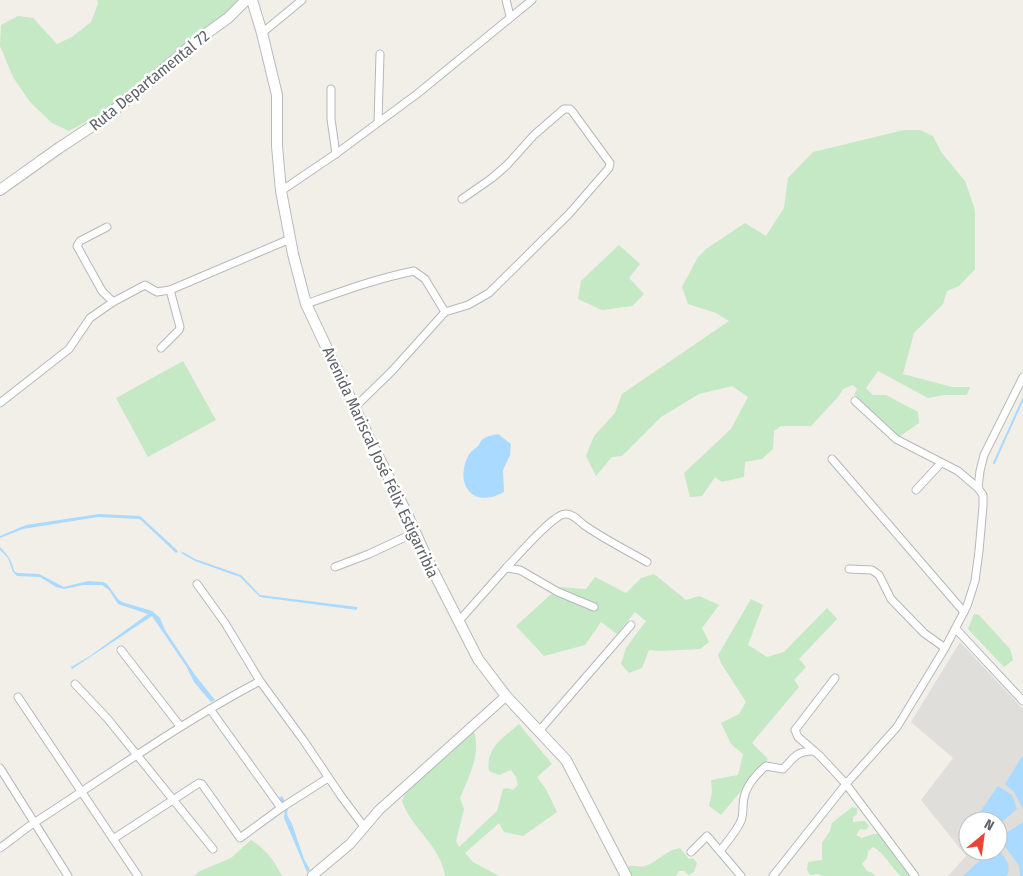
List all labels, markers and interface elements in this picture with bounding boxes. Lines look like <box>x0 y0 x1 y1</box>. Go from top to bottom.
street label: Ruta Departamental 72 <box>86 26 213 135</box>
street label: Avenida Mariscal José Félix Estigarribia <box>319 344 443 581</box>
north arrow <box>958 811 1008 861</box>
text: N <box>981 816 997 835</box>

